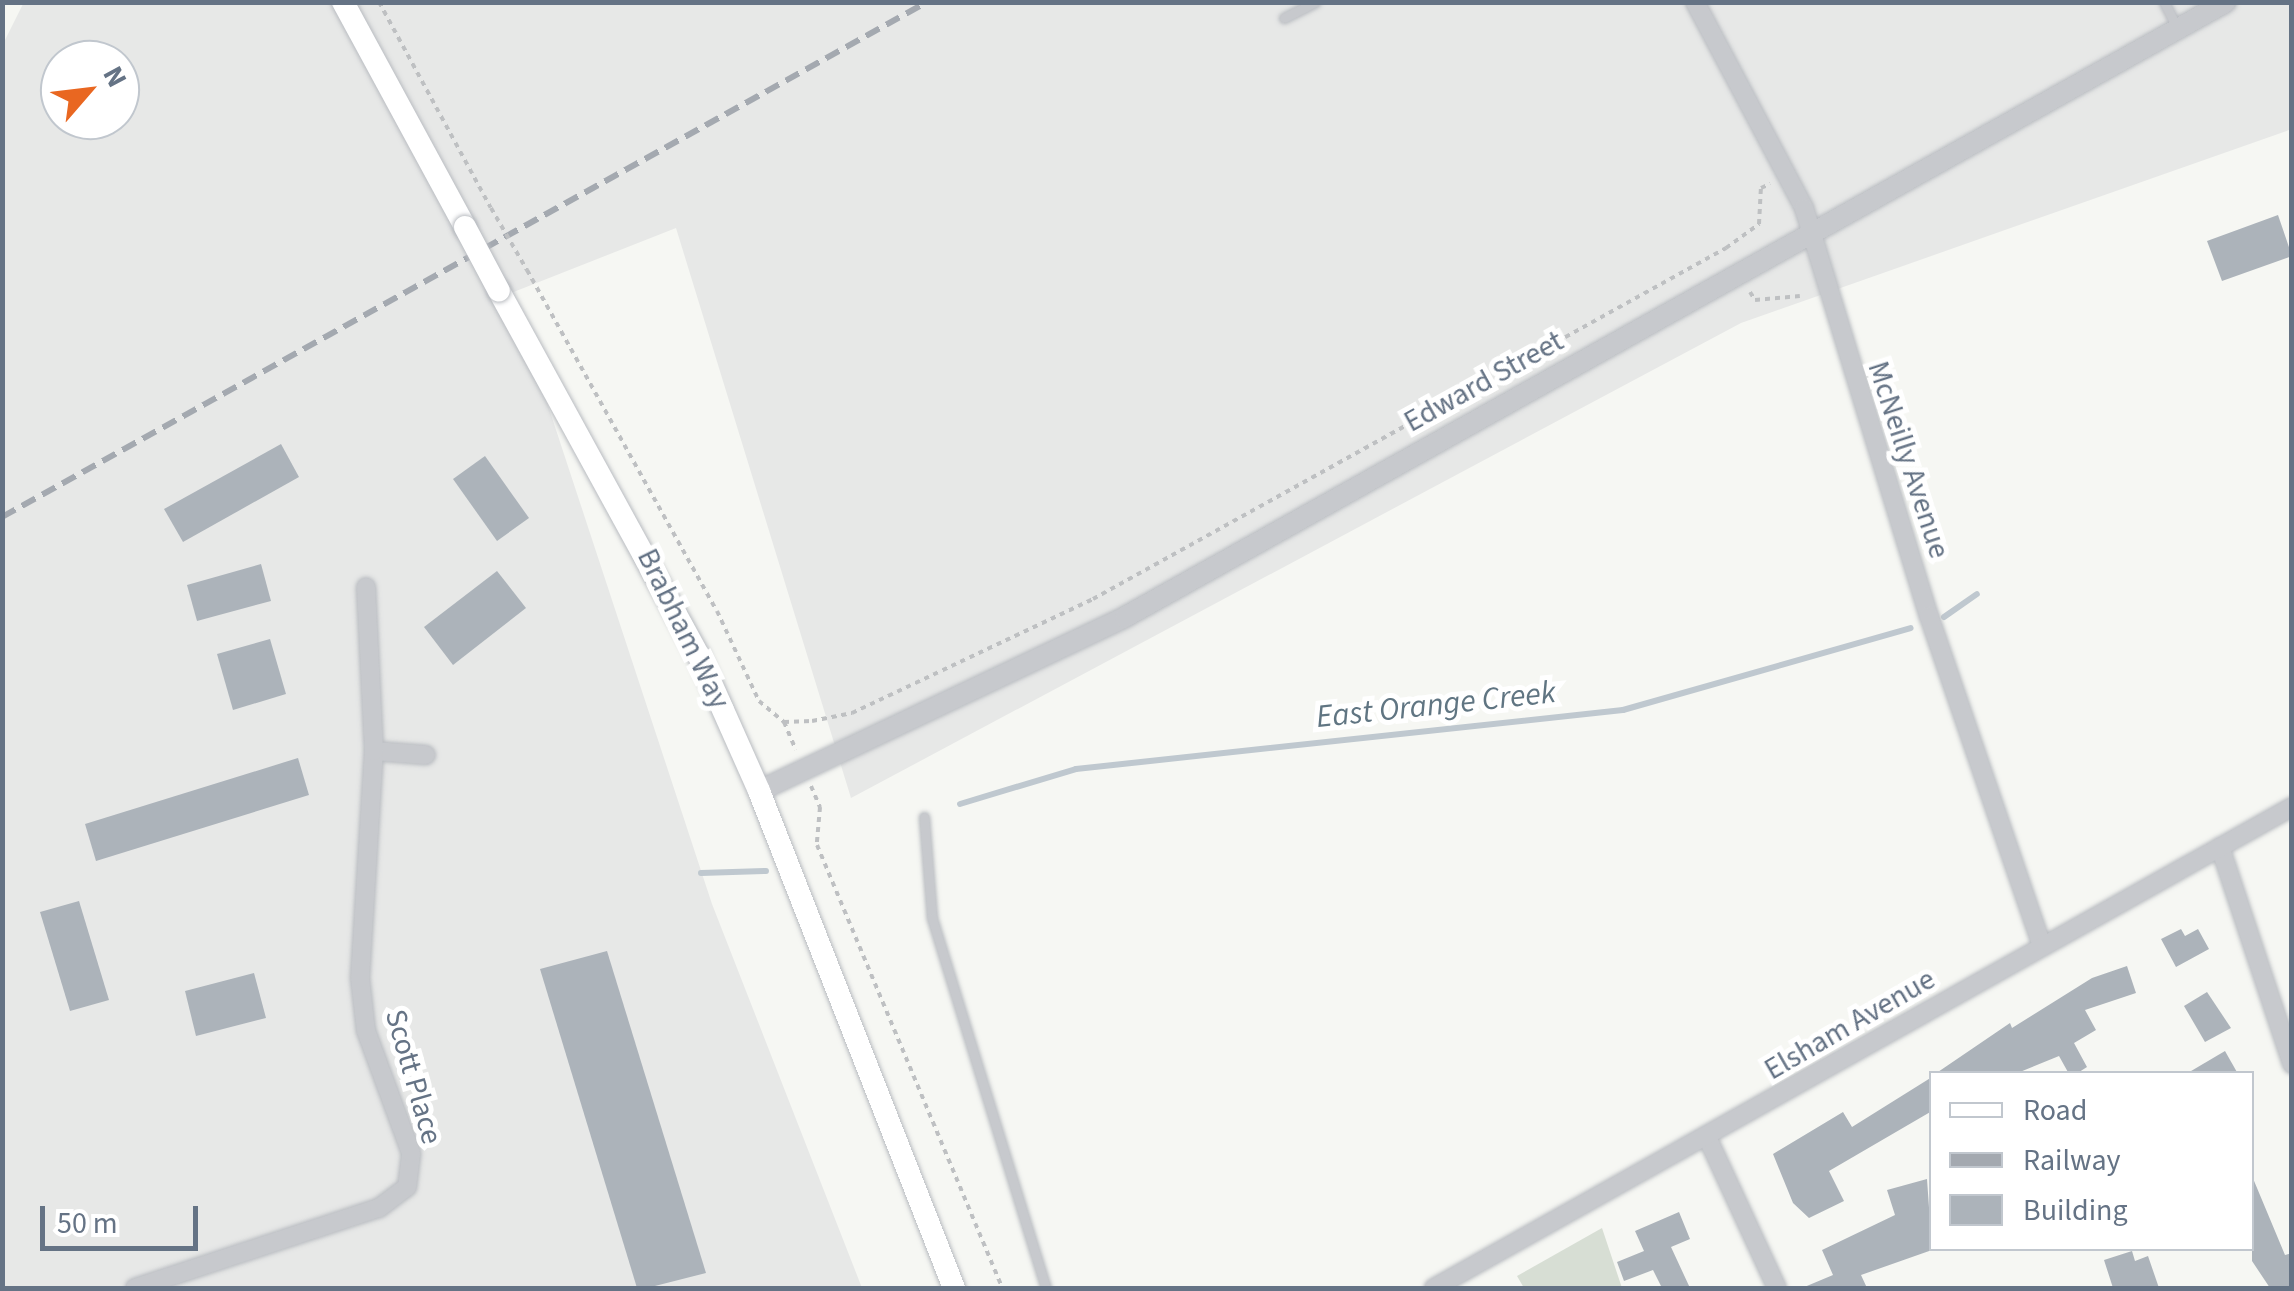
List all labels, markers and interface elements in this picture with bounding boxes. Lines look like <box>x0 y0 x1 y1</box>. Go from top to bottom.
north arrow <box>40 40 140 140</box>
text: N <box>93 59 137 94</box>
street label: Edward Street <box>1398 323 1570 441</box>
street label: McNeilly Avenue <box>1859 357 1957 563</box>
street label: Brabham Way <box>629 543 737 715</box>
water label: East Orange Creek <box>1314 673 1558 737</box>
street label: Elsham Avenue <box>1758 962 1942 1088</box>
street label: Scott Place <box>377 1006 449 1148</box>
legend <box>1929 1071 2254 1251</box>
text: Road <box>2023 1089 2087 1132</box>
text: Railway <box>2023 1139 2121 1182</box>
scale bar <box>45 1186 202 1248</box>
text: Building <box>2023 1189 2128 1232</box>
text: 50 m <box>57 1202 118 1245</box>

